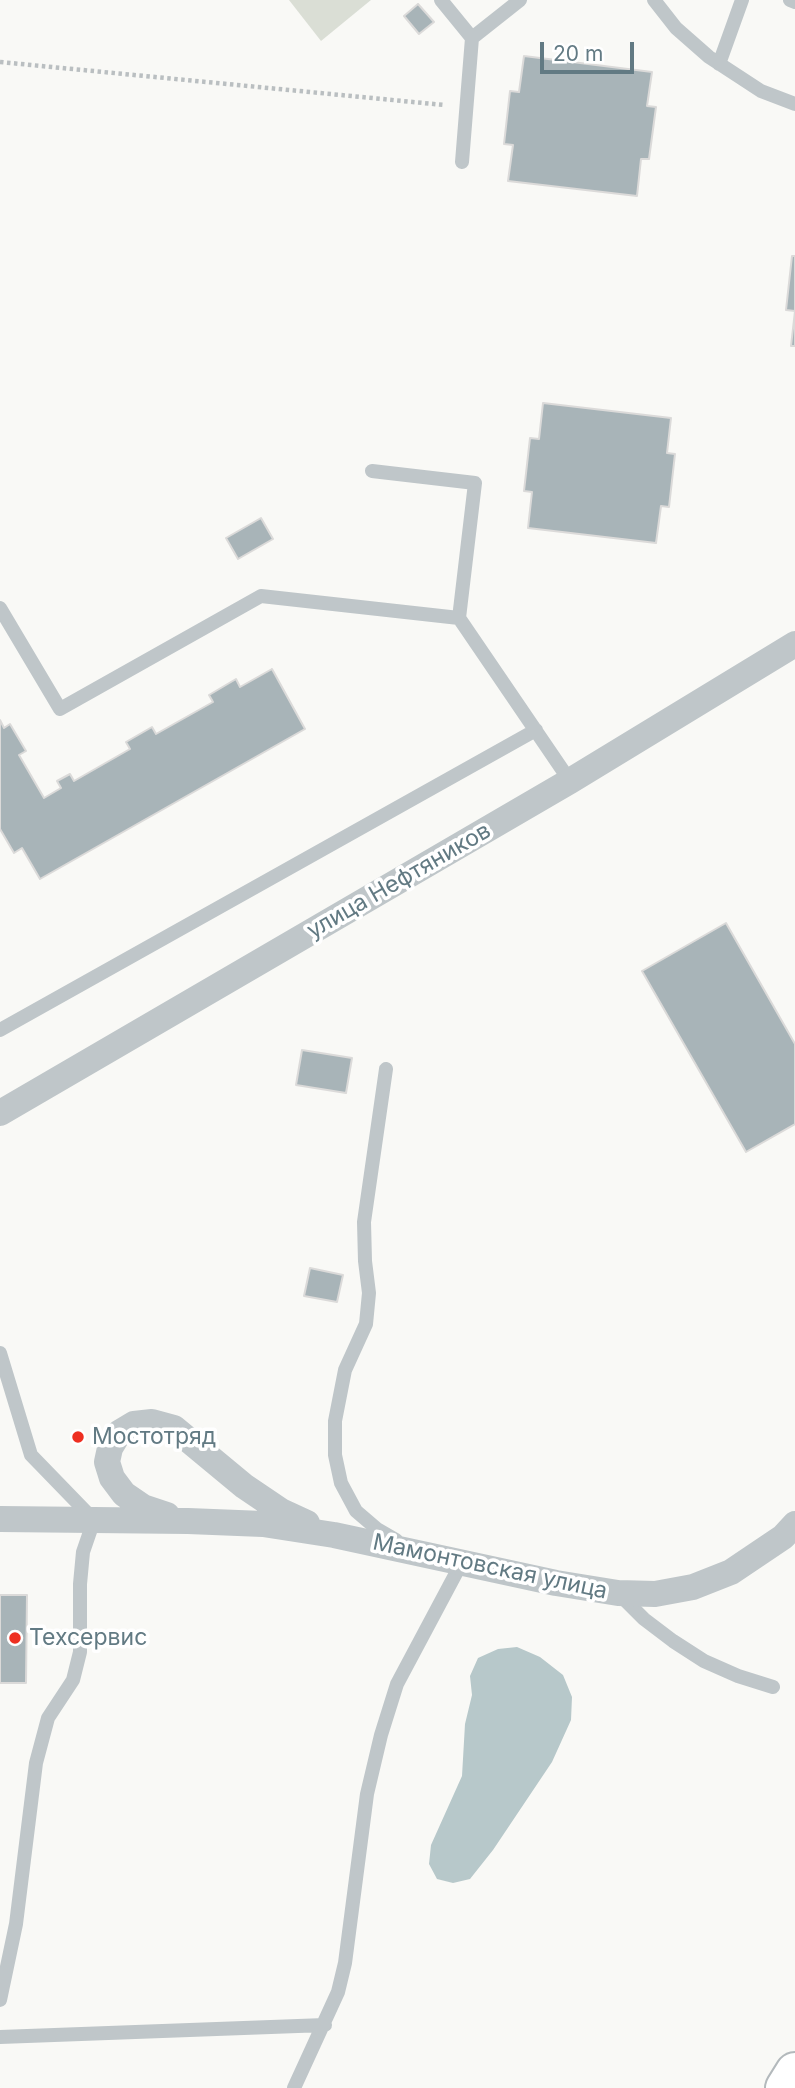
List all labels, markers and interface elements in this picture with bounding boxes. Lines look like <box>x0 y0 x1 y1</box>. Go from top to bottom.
scale bar <box>543 28 638 72</box>
text: 20 m <box>553 41 603 66</box>
street label: улица Нефтяников <box>302 817 496 945</box>
place label: Мостотряд <box>92 1423 216 1451</box>
marker: Мостотряд <box>70 1429 86 1445</box>
street label: Мамонтовская улица <box>370 1529 610 1605</box>
place label: Техсервис <box>29 1624 147 1652</box>
marker: Техсервис <box>7 1630 23 1646</box>

